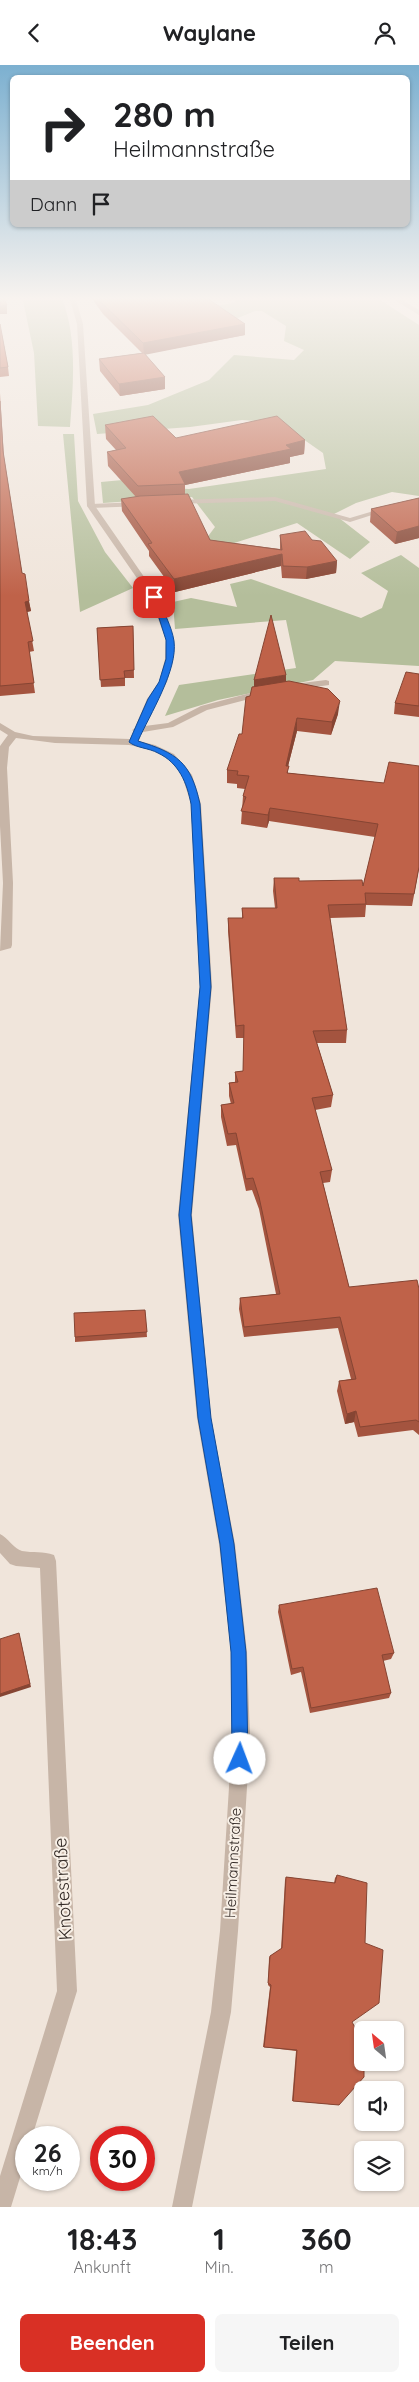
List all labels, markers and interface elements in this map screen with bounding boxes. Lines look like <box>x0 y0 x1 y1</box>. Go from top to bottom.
icon: back <box>20 19 48 47</box>
text: Waylane <box>163 19 256 47</box>
icon: person <box>371 19 399 47</box>
text: 280 m <box>113 92 216 136</box>
icon: right <box>30 95 95 160</box>
text: Heilmannstraße <box>113 135 275 163</box>
icon: arrive <box>87 190 115 218</box>
text: Dann <box>30 192 77 216</box>
pin <box>133 576 175 618</box>
icon: arrive <box>140 583 168 611</box>
position arrow <box>213 1732 265 1784</box>
street label: Heilmannstraße <box>220 1807 245 1919</box>
street label: Knotestraße <box>48 1837 77 1941</box>
north arrow <box>354 2021 404 2071</box>
map controls <box>354 2021 404 2191</box>
button: sound <box>354 2081 404 2131</box>
speed limit sign: 30 <box>90 2126 155 2191</box>
text: 26 <box>33 2137 62 2168</box>
button: layers <box>354 2141 404 2191</box>
text: km/h <box>32 2163 63 2178</box>
text: 18:43 <box>67 2220 137 2258</box>
text: 1 <box>213 2220 225 2258</box>
text: 360 <box>301 2220 352 2258</box>
text: Ankunft <box>73 2257 131 2277</box>
text: Min. <box>205 2257 233 2277</box>
text: m <box>319 2257 333 2277</box>
button: Beenden <box>20 2314 205 2372</box>
button: Teilen <box>215 2314 399 2372</box>

